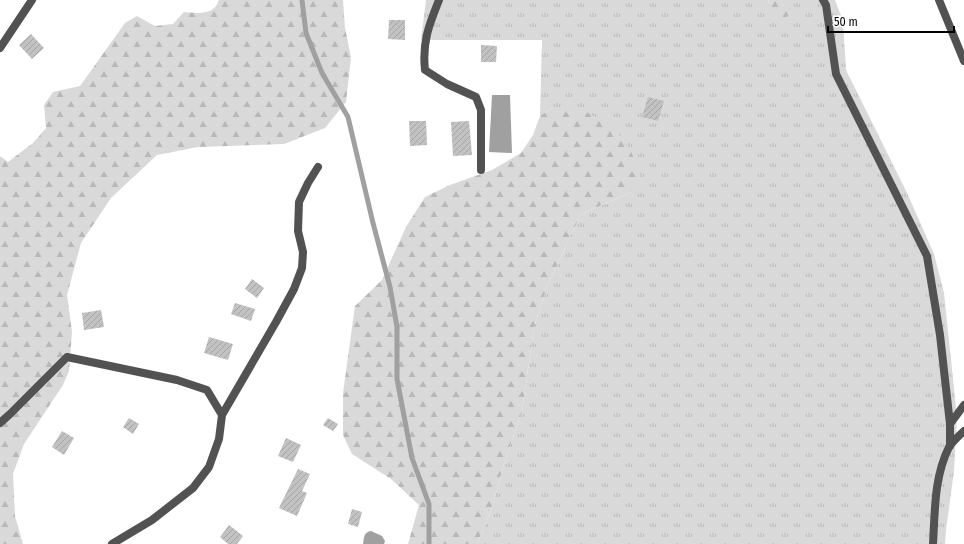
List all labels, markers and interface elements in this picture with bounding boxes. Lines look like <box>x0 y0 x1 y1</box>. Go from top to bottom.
scale bar <box>828 8 954 34</box>
text: 50 m <box>834 15 858 29</box>

